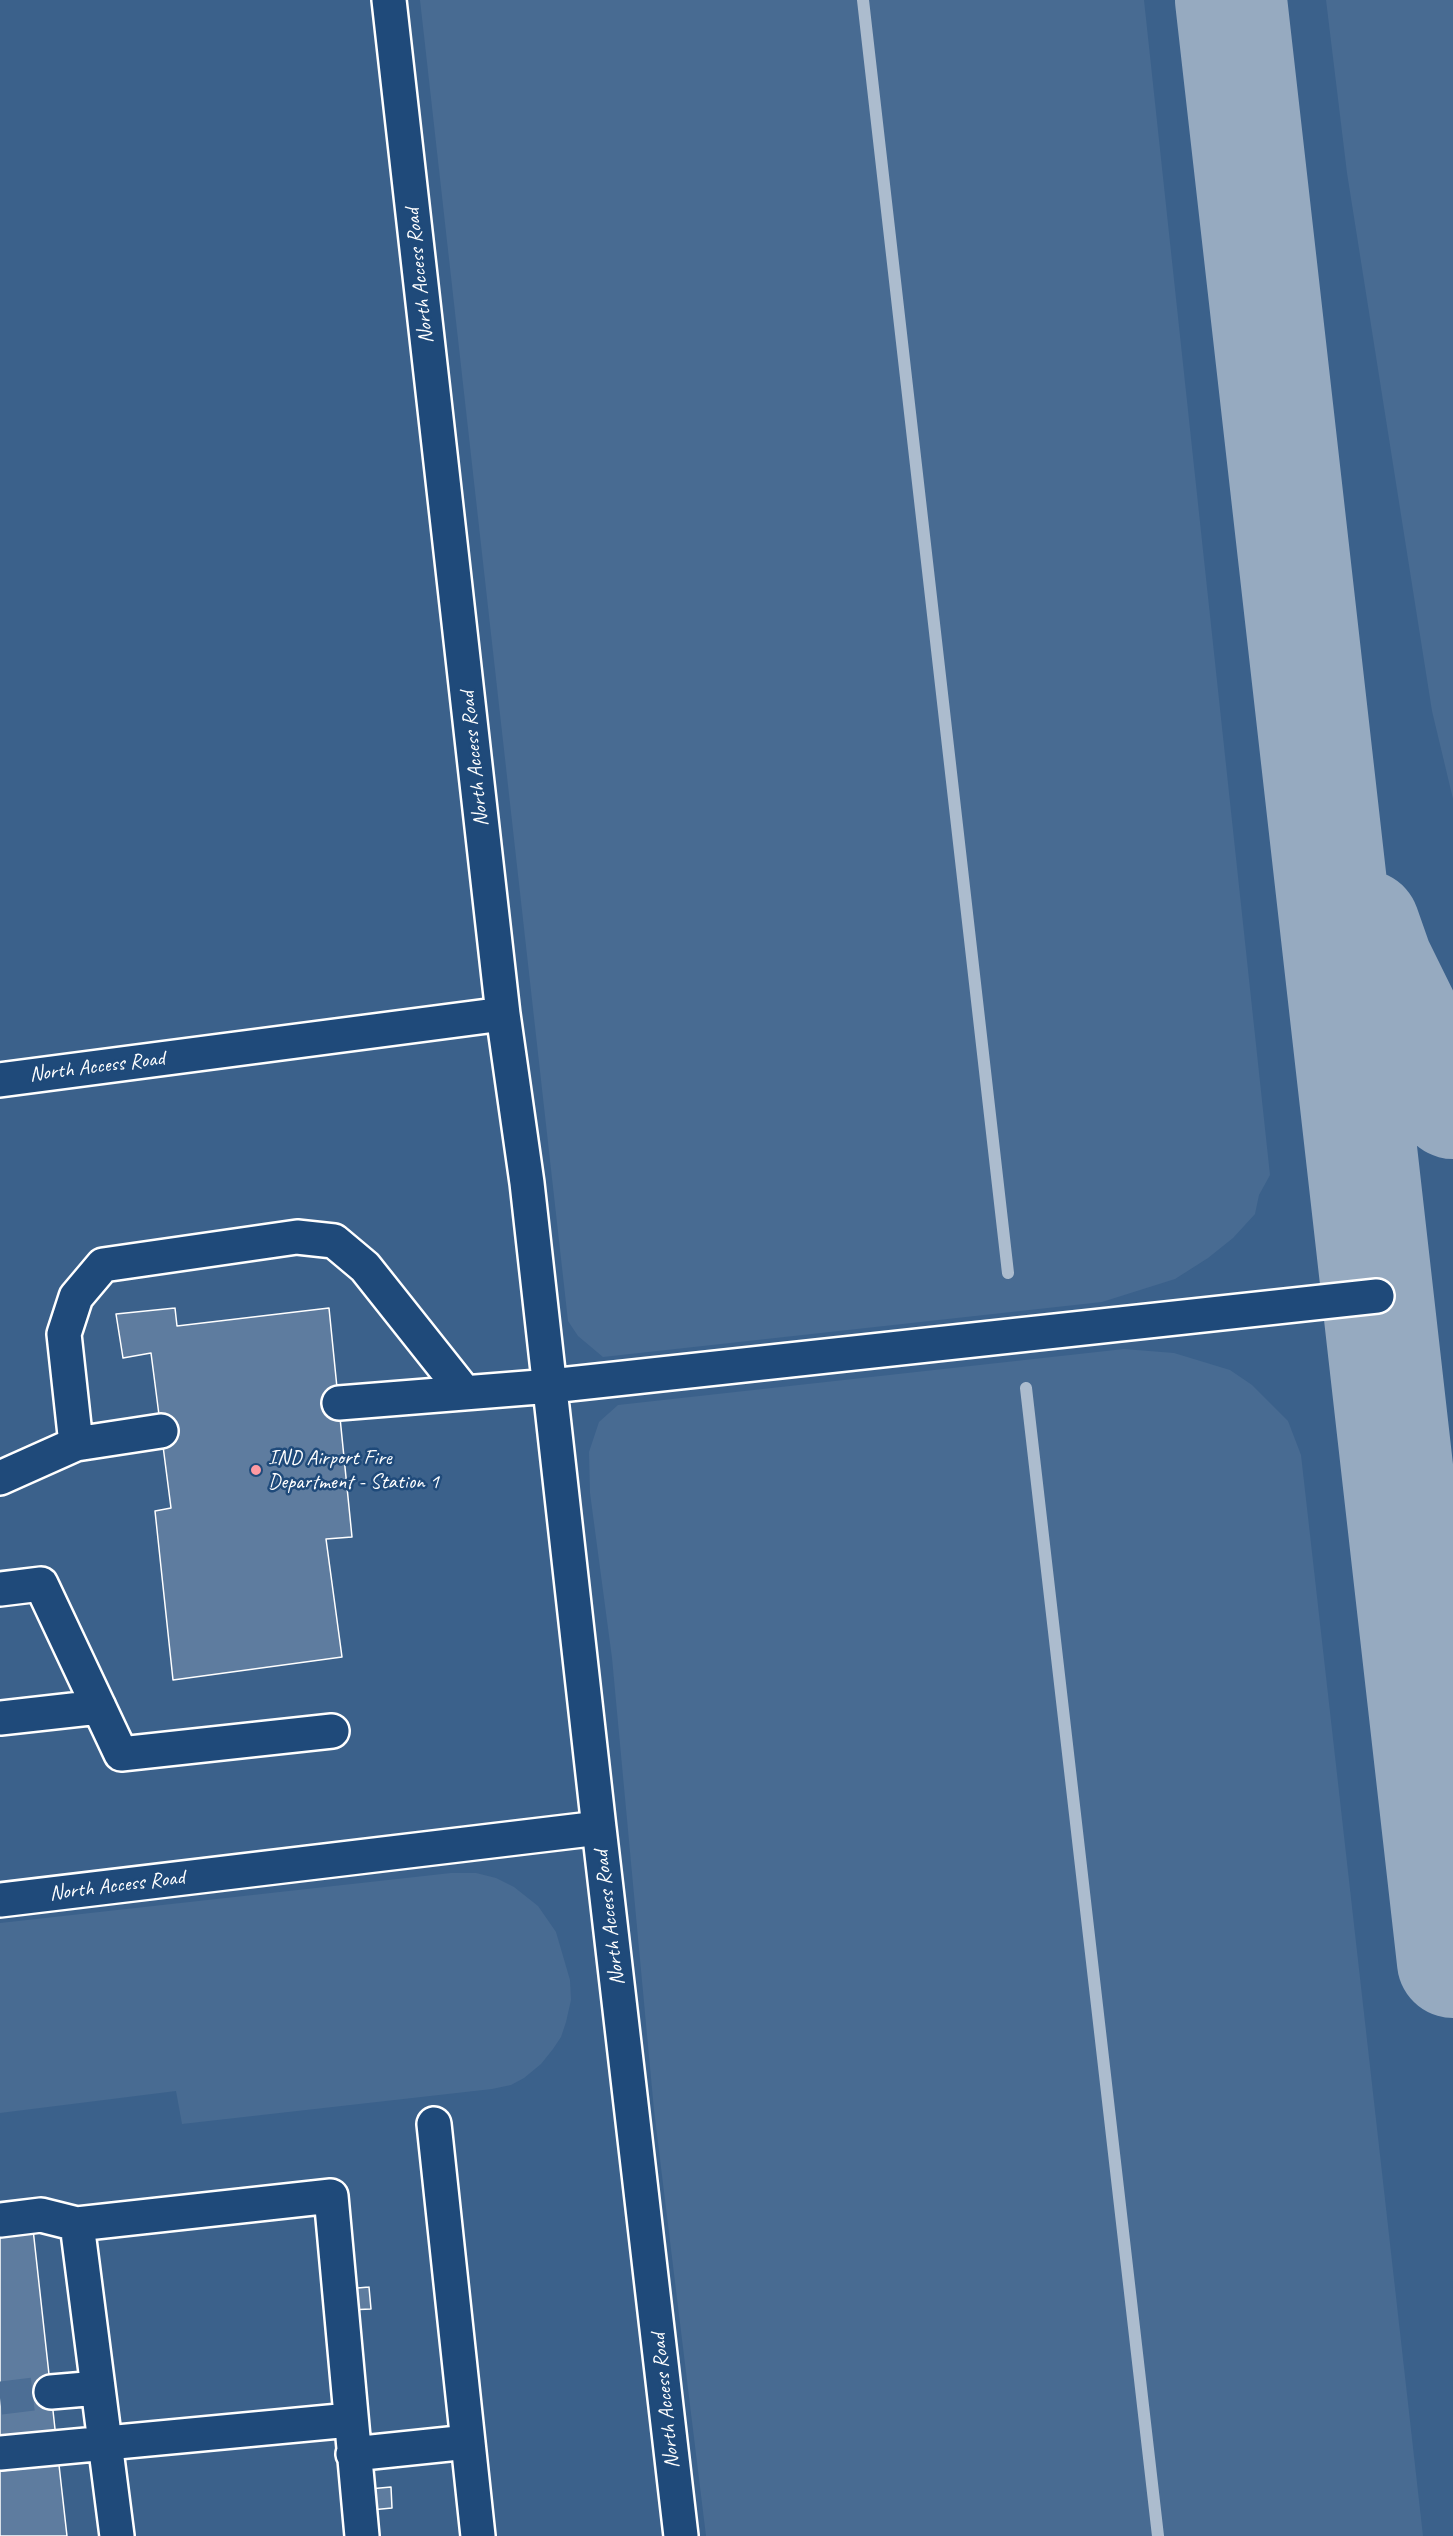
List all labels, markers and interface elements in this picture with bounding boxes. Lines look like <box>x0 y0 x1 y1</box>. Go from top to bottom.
street label: North Access Road <box>400 207 440 345</box>
street label: North Access Road <box>455 690 495 828</box>
street label: North Access Road <box>28 1046 166 1088</box>
place label: IND Airport Fire Department - Station 1 <box>268 1445 439 1495</box>
marker: IND Airport Fire Department - Station 1 <box>249 1463 263 1477</box>
street label: North Access Road <box>589 1849 631 1987</box>
street label: North Access Road <box>48 1865 186 1907</box>
street label: North Access Road <box>646 2332 686 2470</box>

